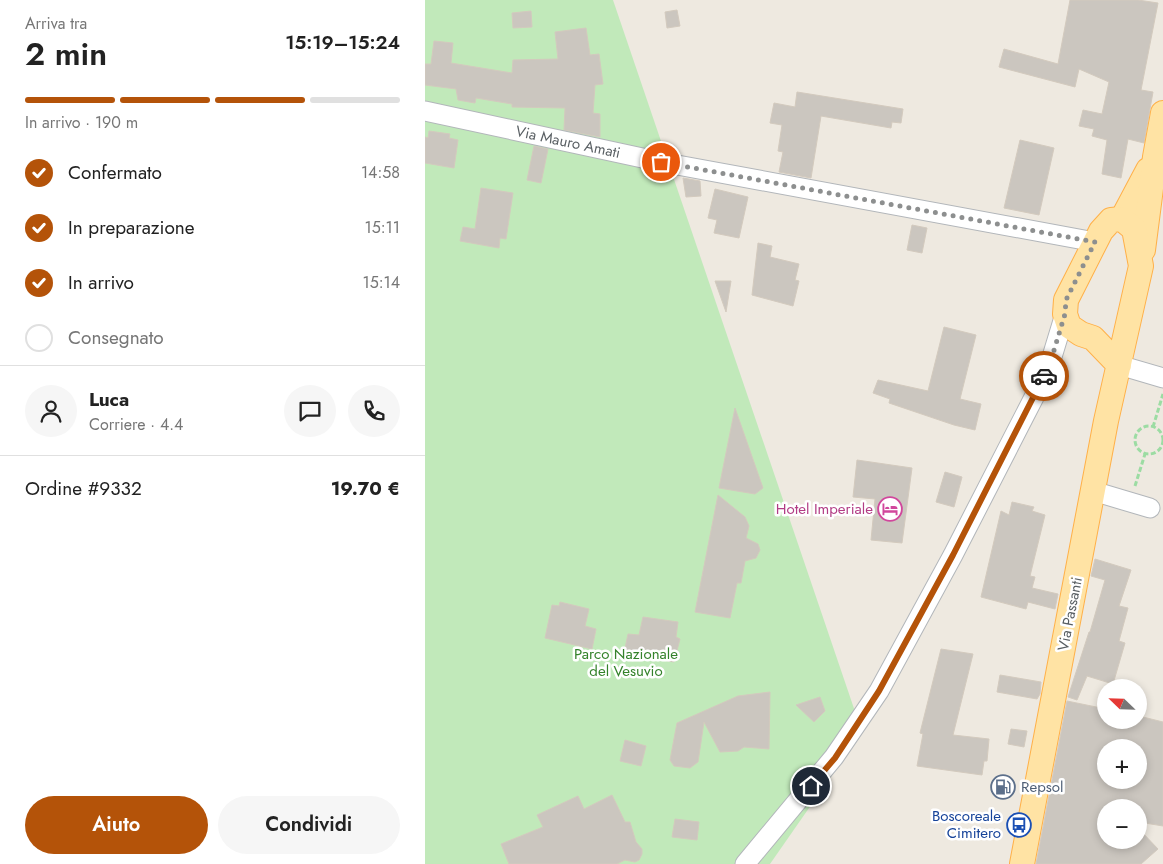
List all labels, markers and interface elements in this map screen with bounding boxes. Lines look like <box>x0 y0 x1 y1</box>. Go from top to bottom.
text: Arriva tra <box>25 12 87 35</box>
text: 15:19–15:24 <box>285 29 400 56</box>
text: 2 min <box>25 31 107 77</box>
text: In arrivo · 190 m <box>25 111 138 134</box>
street label: Via Mauro Amati <box>514 120 622 164</box>
pin <box>640 141 682 183</box>
icon: bag <box>647 148 675 176</box>
icon: check <box>25 159 53 187</box>
text: Confermato <box>68 159 162 186</box>
text: 14:58 <box>361 161 400 184</box>
icon: check <box>25 214 53 242</box>
text: In preparazione <box>68 214 195 241</box>
text: 15:11 <box>365 216 400 239</box>
icon: check <box>25 269 53 297</box>
text: In arrivo <box>68 269 134 296</box>
text: 15:14 <box>362 271 400 294</box>
text: Consegnato <box>68 324 164 351</box>
courier <box>1019 351 1069 401</box>
icon: car <box>1030 362 1058 390</box>
button: person <box>25 385 77 437</box>
button: chat <box>284 385 336 437</box>
button: phone <box>348 385 400 437</box>
text: Luca <box>89 386 129 413</box>
text: Corriere · 4.4 <box>89 413 183 436</box>
text: Ordine #9332 <box>25 475 142 502</box>
text: 19.70 € <box>331 475 400 502</box>
hotel icon: Hotel Imperiale <box>877 496 903 522</box>
place label: Hotel Imperiale <box>776 498 873 520</box>
street label: Via Passanti <box>1052 575 1088 653</box>
park label: Parco Nazionale del Vesuvio <box>574 643 678 682</box>
north arrow <box>1097 679 1147 729</box>
map controls <box>1097 679 1147 849</box>
button: + <box>1097 739 1147 789</box>
pin <box>790 765 832 807</box>
icon: home <box>797 772 825 800</box>
fuel station icon: Repsol <box>990 774 1016 800</box>
place label: Repsol <box>1021 776 1063 798</box>
button: Aiuto <box>25 796 208 854</box>
button: Condividi <box>218 796 400 854</box>
button: − <box>1097 799 1147 849</box>
place label: Boscoreale Cimitero <box>932 805 1001 844</box>
bus stop icon: Boscoreale Cimitero <box>1006 812 1032 838</box>

